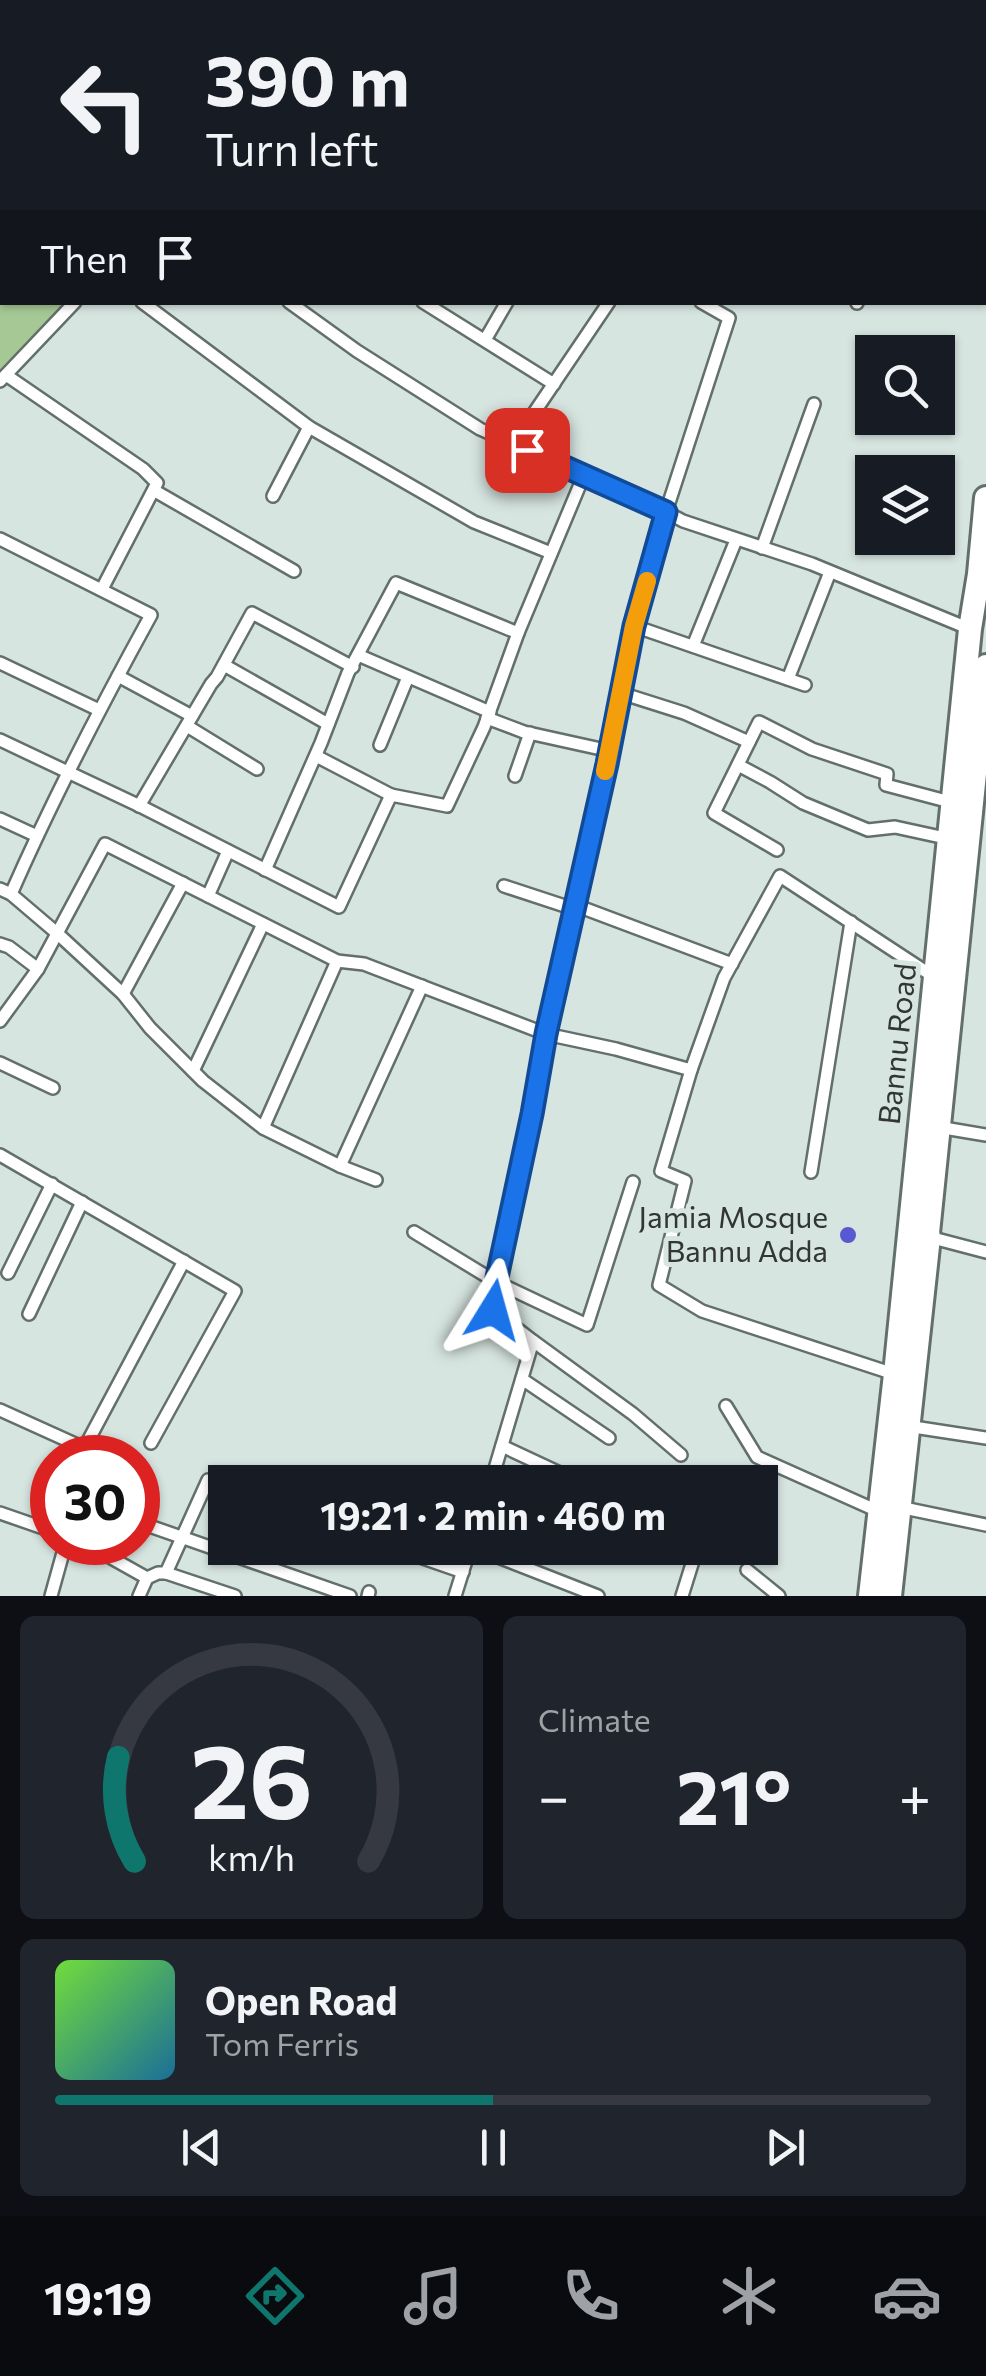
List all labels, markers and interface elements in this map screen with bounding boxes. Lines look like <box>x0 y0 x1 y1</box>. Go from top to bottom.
text: 390 m <box>205 35 410 120</box>
icon: left <box>40 40 170 170</box>
text: Turn left <box>205 120 379 175</box>
icon: arrive <box>148 230 203 285</box>
text: Then <box>40 234 128 281</box>
map controls <box>855 335 955 555</box>
button: search <box>855 335 955 435</box>
pin <box>485 408 570 493</box>
icon: arrive <box>500 423 555 478</box>
button: layers <box>855 455 955 555</box>
street label: Bannu Road <box>869 961 922 1126</box>
place label: Jamia Mosque Bannu Adda <box>638 1197 828 1268</box>
marker: Jamia Mosque Bannu Adda <box>837 1224 859 1246</box>
position arrow <box>441 1258 545 1362</box>
speed limit sign: 30 <box>30 1435 160 1565</box>
text: 19:21 · 2 min · 460 m <box>320 1491 666 1538</box>
text: Climate <box>538 1699 651 1739</box>
text: 26 <box>190 1713 313 1840</box>
text: 21° <box>677 1749 791 1840</box>
text: − <box>538 1761 569 1828</box>
text: + <box>899 1761 931 1828</box>
text: km/h <box>208 1835 295 1878</box>
text: Open Road <box>205 1976 398 2023</box>
text: Tom Ferris <box>205 2023 359 2063</box>
icon: previous <box>174 2120 229 2175</box>
icon: pause <box>466 2120 521 2175</box>
icon: next <box>758 2120 813 2175</box>
icon: directions <box>240 2261 310 2331</box>
icon: music <box>398 2261 468 2331</box>
icon: phone <box>556 2261 626 2331</box>
icon: climate <box>714 2261 784 2331</box>
icon: car <box>872 2261 942 2331</box>
text: 19:19 <box>44 2269 152 2324</box>

